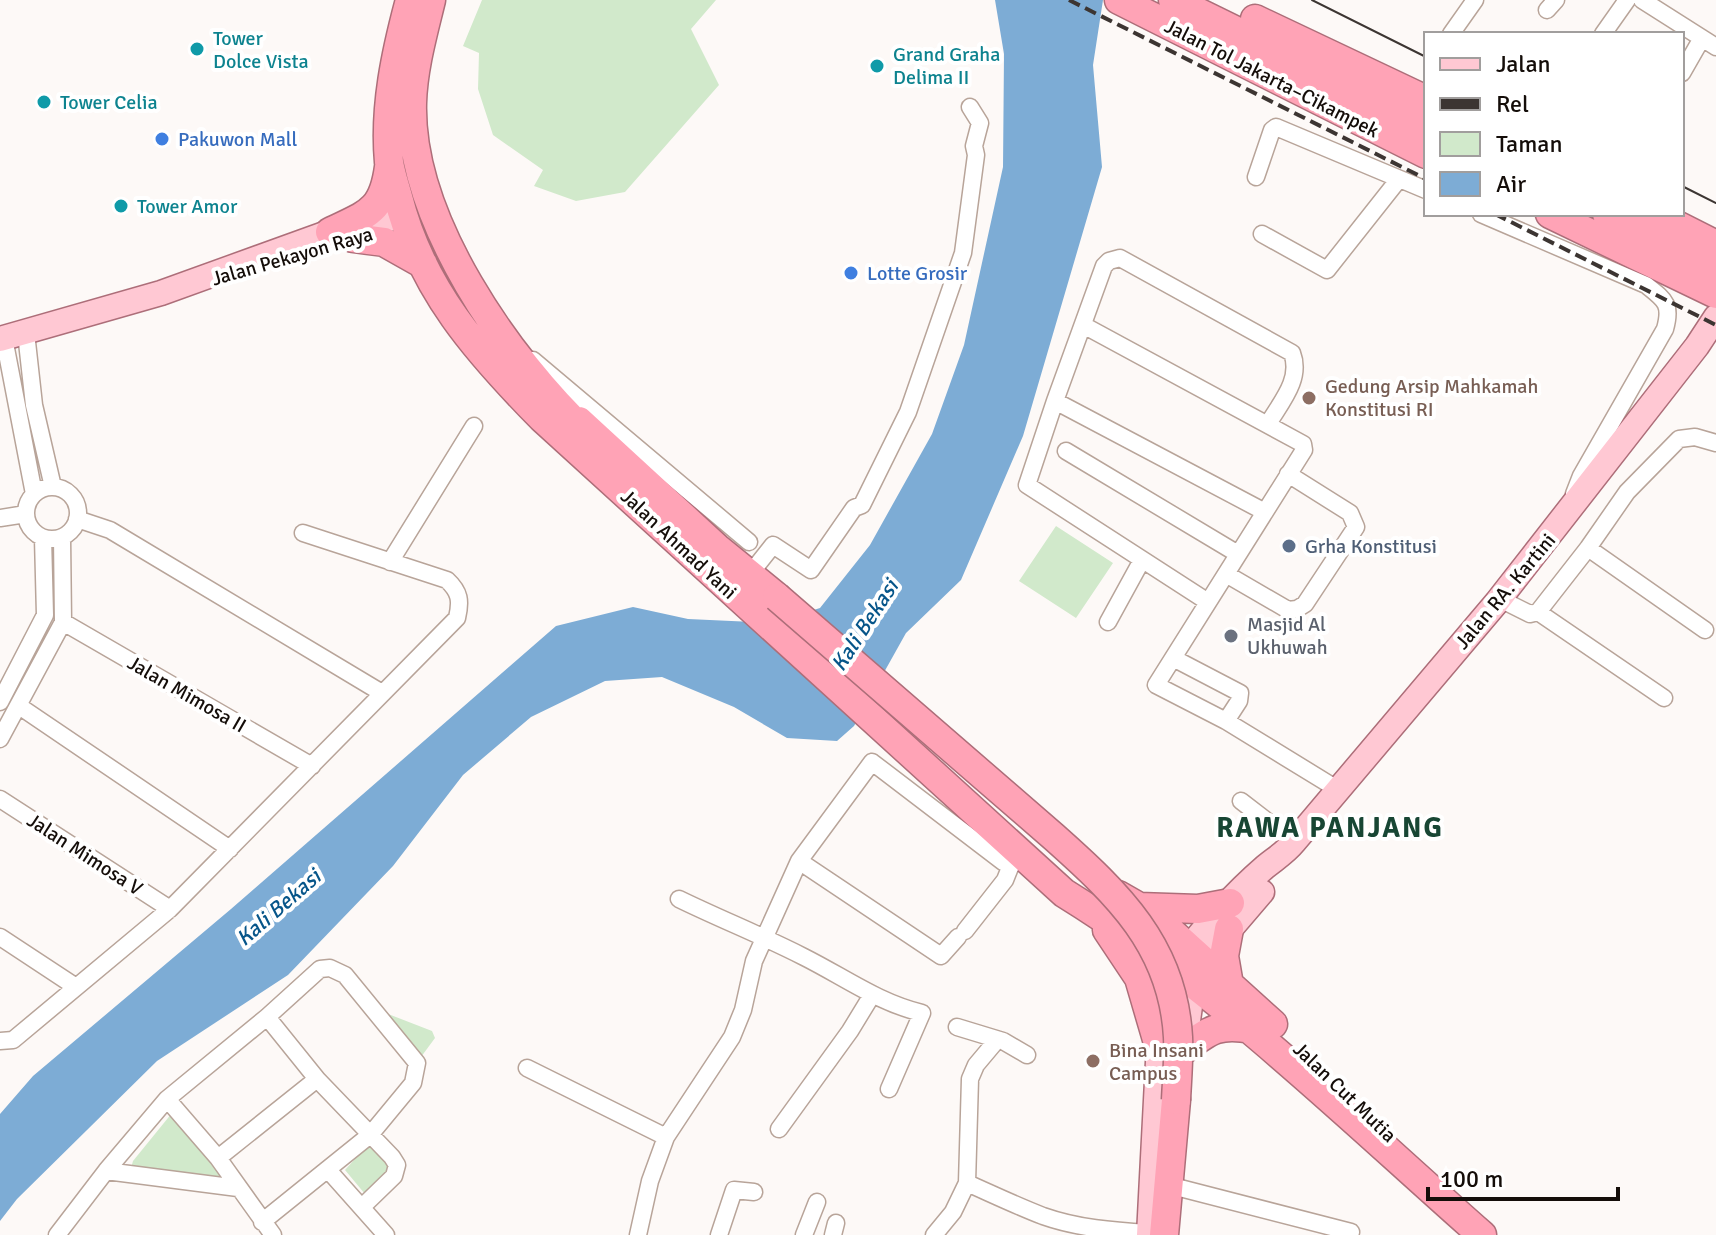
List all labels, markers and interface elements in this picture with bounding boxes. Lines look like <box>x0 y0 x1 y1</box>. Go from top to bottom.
street label: Jalan Tol Jakarta–Cikampek <box>1160 13 1383 143</box>
place label: Tower Dolce Vista <box>213 26 309 74</box>
legend <box>1424 32 1684 216</box>
marker: Tower Dolce Vista <box>188 40 206 58</box>
place label: Grand Graha Delima II <box>893 42 1000 90</box>
text: Jalan <box>1496 49 1551 79</box>
marker: Grand Graha Delima II <box>868 57 886 75</box>
text: Rel <box>1496 89 1529 119</box>
place label: Tower Celia <box>60 90 158 115</box>
marker: Tower Celia <box>35 93 53 111</box>
place label: Pakuwon Mall <box>178 127 298 152</box>
text: Taman <box>1496 129 1563 159</box>
marker: Pakuwon Mall <box>153 130 171 148</box>
text: Air <box>1496 169 1526 199</box>
place label: Tower Amor <box>137 194 238 219</box>
marker: Tower Amor <box>112 197 130 215</box>
street label: Jalan Pekayon Raya <box>209 222 376 291</box>
place label: Lotte Grosir <box>867 261 968 286</box>
marker: Lotte Grosir <box>842 264 860 282</box>
place label: Gedung Arsip Mahkamah Konstitusi RI <box>1325 374 1538 422</box>
marker: Gedung Arsip Mahkamah Konstitusi RI <box>1300 389 1318 407</box>
street label: Jalan Ahmad Yani <box>615 484 742 605</box>
street label: Jalan RA. Kartini <box>1450 528 1561 654</box>
place label: Grha Konstitusi <box>1305 534 1437 559</box>
marker: Grha Konstitusi <box>1280 537 1298 555</box>
water label: Kali Bekasi <box>825 573 905 676</box>
place label: Masjid Al Ukhuwah <box>1247 612 1328 660</box>
marker: Masjid Al Ukhuwah <box>1222 627 1240 645</box>
street label: Jalan Mimosa II <box>123 650 251 738</box>
street label: Jalan Mimosa V <box>22 808 148 901</box>
district label: RAWA PANJANG <box>1216 811 1444 845</box>
water label: Kali Bekasi <box>230 862 328 952</box>
street label: Jalan Cut Mutia <box>1288 1037 1402 1148</box>
place label: Bina Insani Campus <box>1109 1038 1204 1086</box>
marker: Bina Insani Campus <box>1084 1052 1102 1070</box>
scale bar <box>1428 1151 1618 1201</box>
text: 100 m <box>1440 1164 1503 1194</box>

